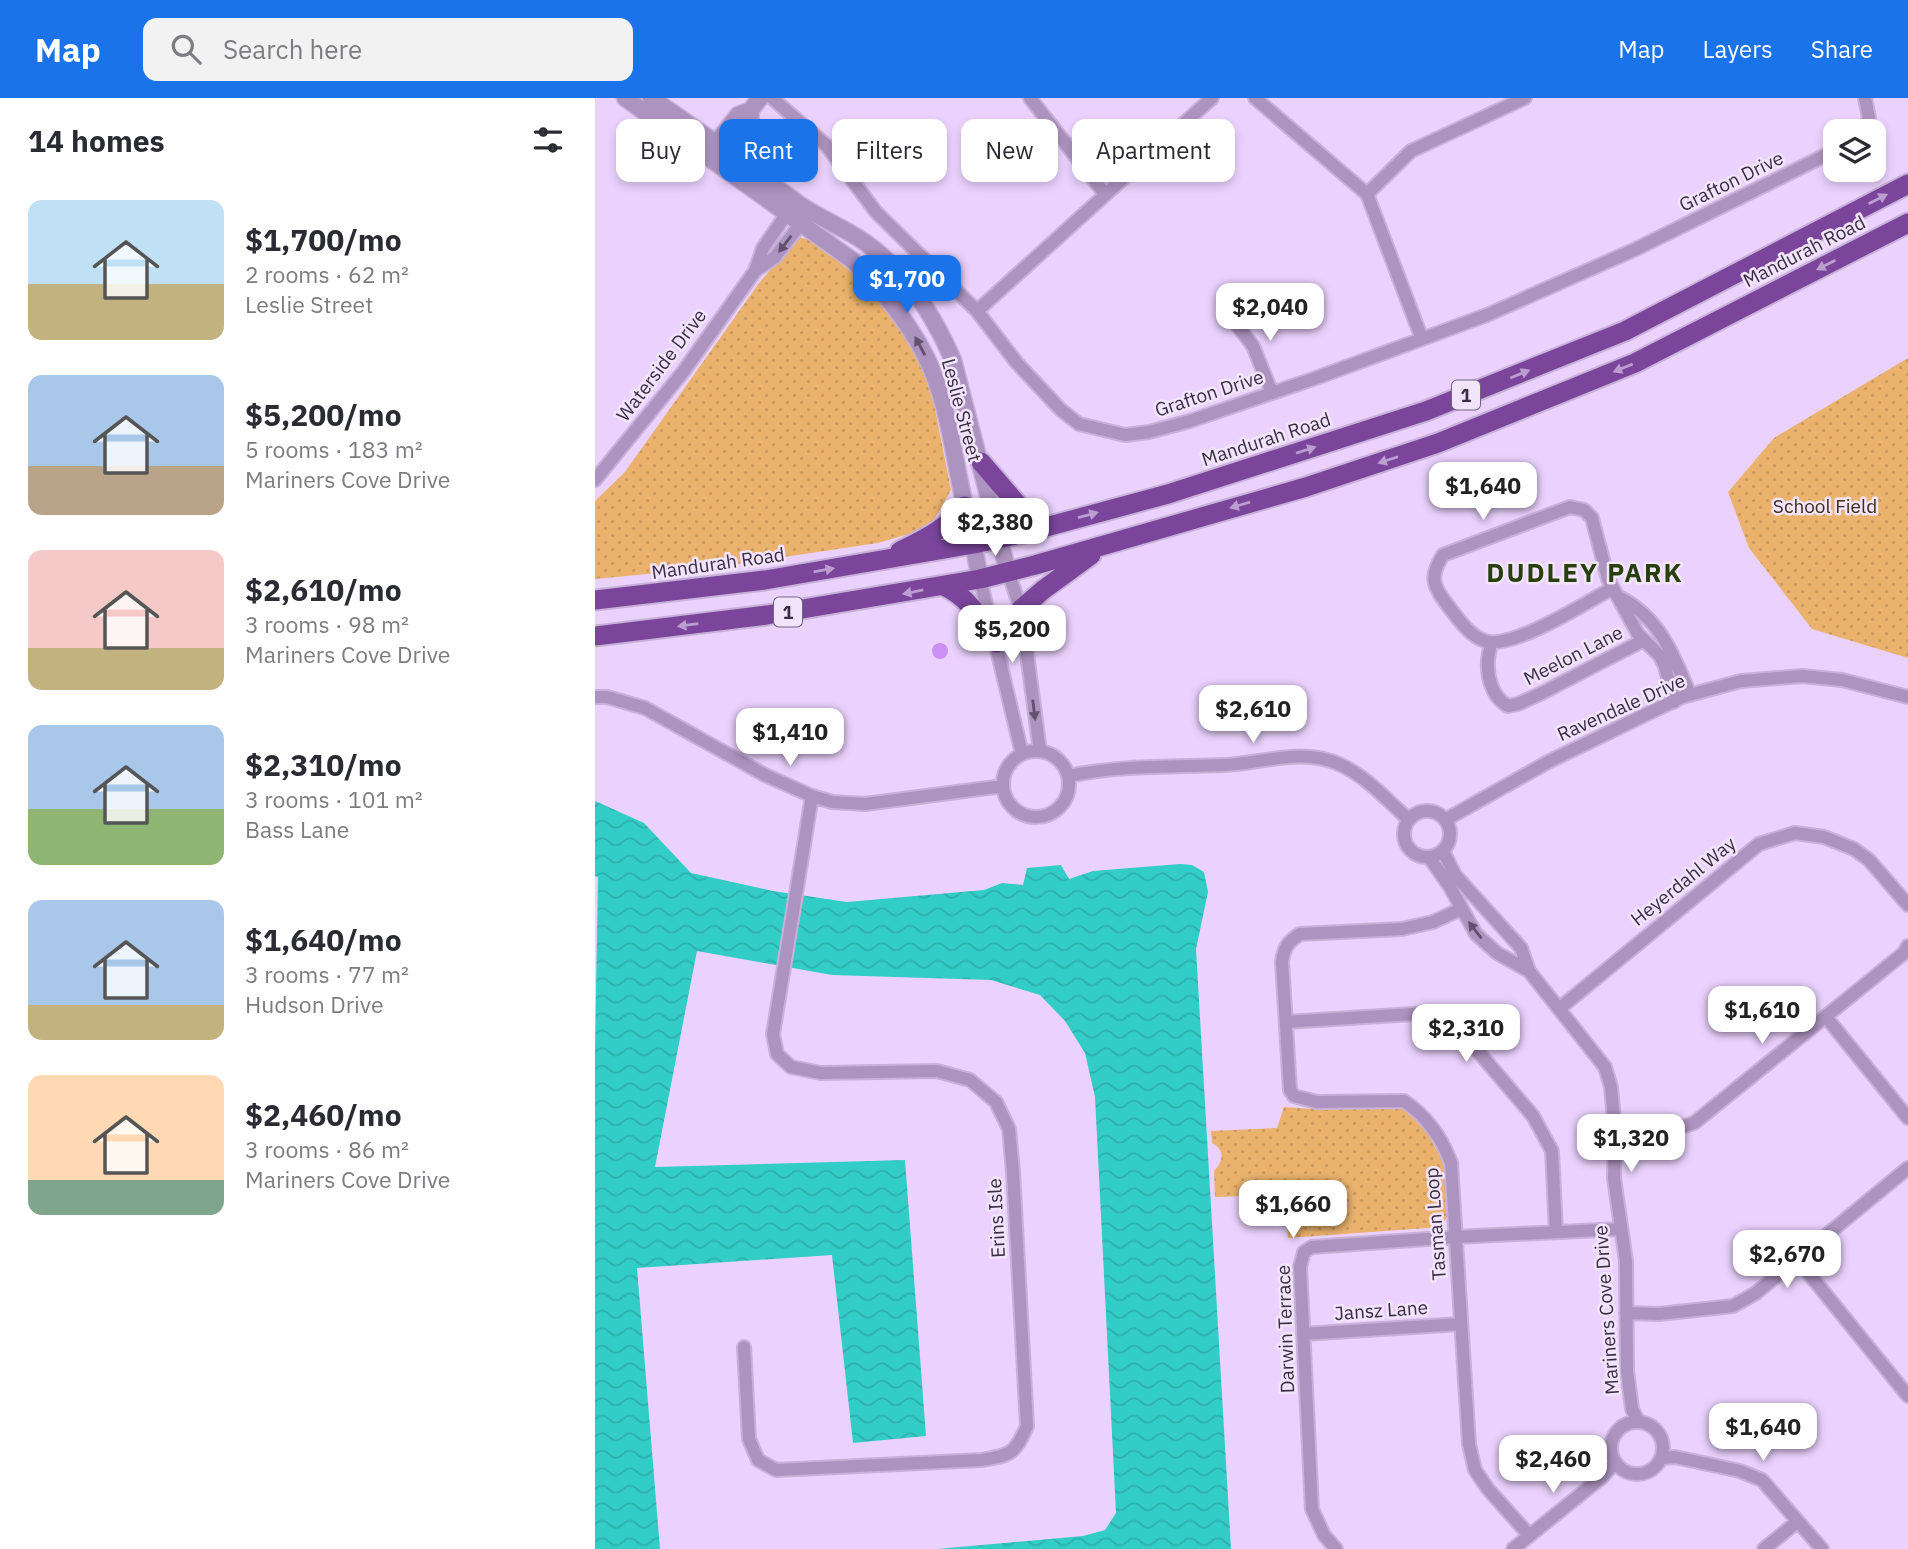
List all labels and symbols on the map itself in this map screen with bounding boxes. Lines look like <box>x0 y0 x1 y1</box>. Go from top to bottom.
street label: Grafton Drive <box>1675 145 1787 217</box>
one-way arrow <box>1868 194 1888 205</box>
street label: Mandurah Road <box>1739 210 1869 292</box>
one-way arrow <box>778 235 792 253</box>
pin: $1,700 <box>850 256 964 315</box>
one-way arrow <box>1816 259 1835 271</box>
pin: $2,040 <box>1213 284 1327 343</box>
street label: Waterside Drive <box>611 304 711 426</box>
one-way arrow <box>915 336 926 356</box>
street label: Leslie Street <box>937 356 987 464</box>
one-way arrow <box>1612 363 1633 374</box>
street label: Grafton Drive <box>1152 364 1266 422</box>
one-way arrow <box>1509 368 1530 379</box>
road number: 1 <box>1452 380 1480 410</box>
street label: Mandurah Road <box>1198 407 1334 471</box>
one-way arrow <box>1295 444 1316 455</box>
one-way arrow <box>1378 455 1399 466</box>
pin: $1,640 <box>1426 462 1540 522</box>
park label: School Field <box>1773 494 1877 518</box>
pin: $2,380 <box>938 498 1052 558</box>
one-way arrow <box>1229 501 1250 511</box>
one-way arrow <box>1078 510 1099 520</box>
street label: Mandurah Road <box>650 542 786 584</box>
district label: DUDLEY PARK <box>1486 555 1684 589</box>
one-way arrow <box>813 564 835 575</box>
one-way arrow <box>902 586 924 597</box>
road number: 1 <box>774 598 802 626</box>
pin: $5,200 <box>955 606 1069 665</box>
one-way arrow <box>677 619 699 630</box>
street label: Meelon Lane <box>1519 620 1627 690</box>
street label: Ravendale Drive <box>1553 668 1689 746</box>
pin: $2,610 <box>1196 686 1310 745</box>
one-way arrow <box>1029 700 1040 722</box>
pin: $1,410 <box>733 708 847 768</box>
street label: Heyerdahl Way <box>1626 831 1741 931</box>
one-way arrow <box>1468 922 1483 940</box>
pin: $1,610 <box>1705 986 1819 1046</box>
pin: $2,310 <box>1409 1004 1523 1064</box>
pin: $1,320 <box>1574 1114 1688 1174</box>
street label: Tasman Loop <box>1419 1167 1451 1281</box>
street label: Erins Isle <box>982 1178 1010 1258</box>
pin: $1,660 <box>1236 1180 1350 1240</box>
street label: Mariners Cove Drive <box>1588 1225 1624 1395</box>
pin: $2,670 <box>1730 1230 1844 1290</box>
street label: Darwin Terrace <box>1271 1264 1299 1394</box>
street label: Jansz Lane <box>1333 1295 1429 1325</box>
pin: $1,640 <box>1706 1404 1820 1463</box>
pin: $2,460 <box>1496 1436 1610 1495</box>

